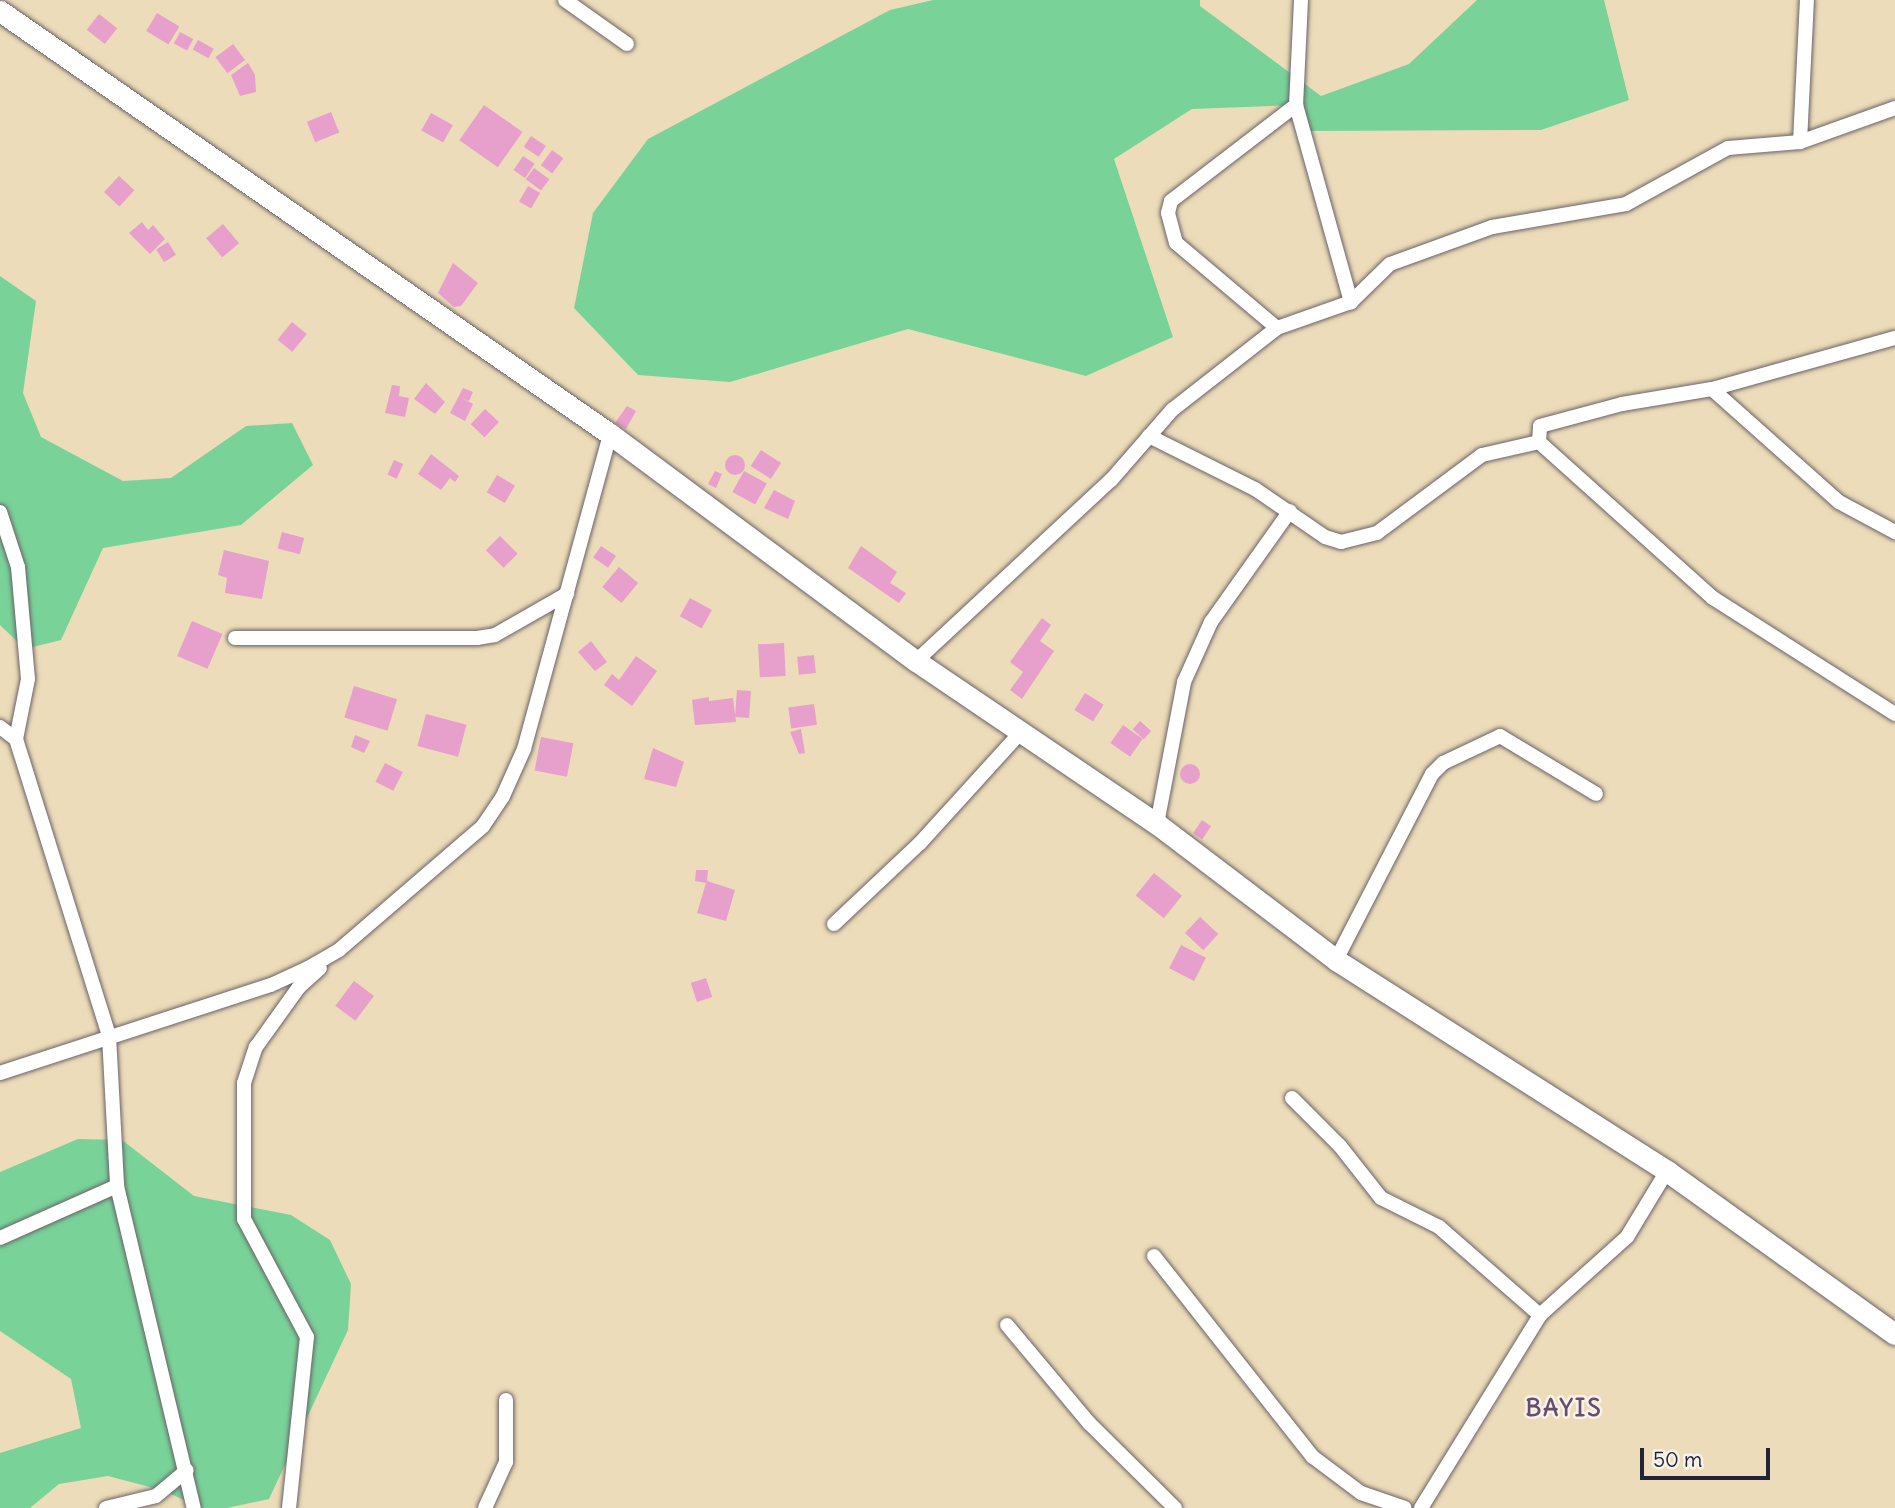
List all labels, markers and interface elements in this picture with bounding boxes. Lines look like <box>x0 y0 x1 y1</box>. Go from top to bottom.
district label: BAYIS <box>1526 1394 1602 1422</box>
scale bar <box>1643 1434 1772 1478</box>
text: 50 m <box>1653 1446 1702 1473</box>

